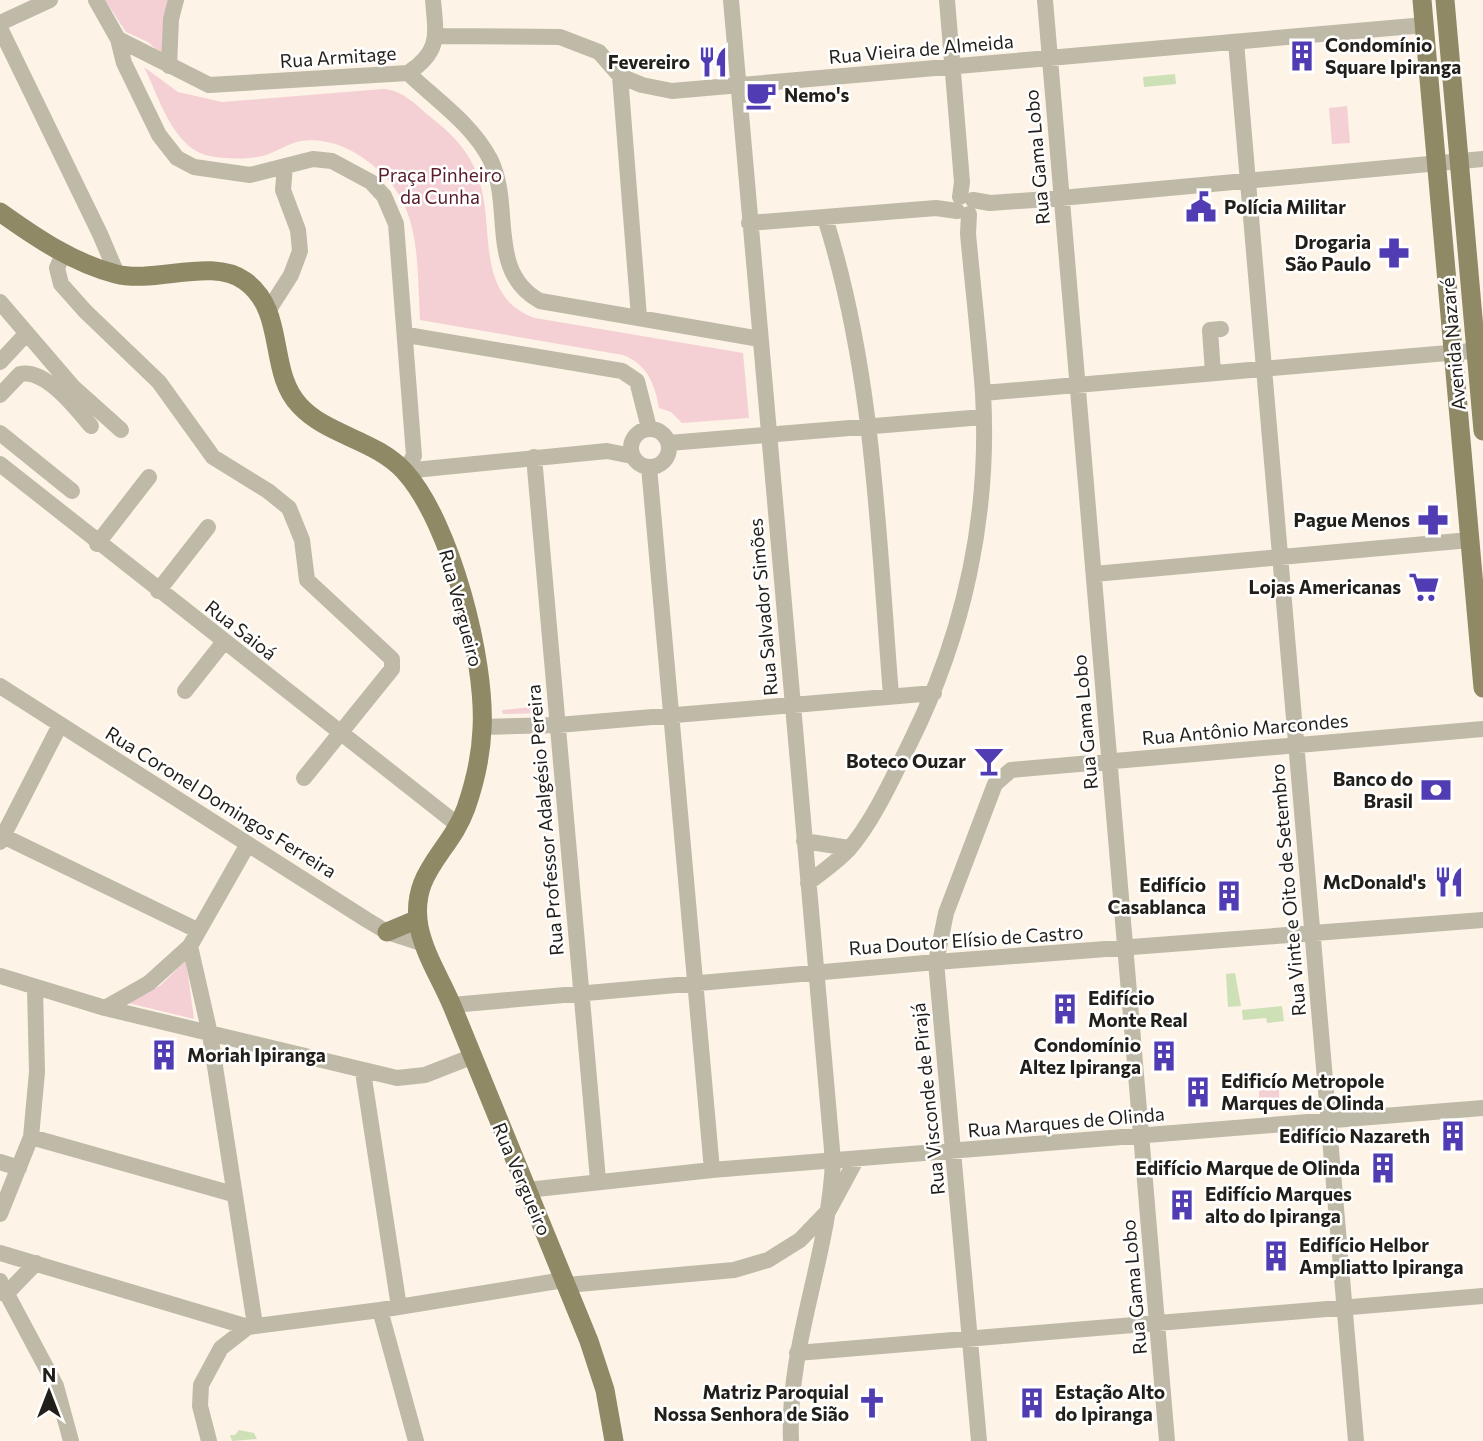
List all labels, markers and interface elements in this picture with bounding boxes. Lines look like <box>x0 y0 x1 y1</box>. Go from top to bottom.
street label: Rua Vieira de Almeida <box>828 29 1014 68</box>
place label: Condomínio Square Ipiranga <box>1325 33 1461 78</box>
building icon: Condomínio Square Ipiranga <box>1285 39 1319 73</box>
street label: Rua Armitage <box>279 41 397 72</box>
restaurant icon: Fevereiro <box>696 45 730 79</box>
place label: Fevereiro <box>608 50 690 73</box>
cafe icon: Nemo's <box>744 78 778 112</box>
place label: Nemo's <box>784 83 849 106</box>
street label: Rua Gama Lobo <box>1019 88 1054 226</box>
park label: Praça Pinheiro da Cunha <box>378 163 502 208</box>
public building icon: Polícia Militar <box>1184 190 1218 224</box>
place label: Polícia Militar <box>1224 195 1346 218</box>
place label: Drogaria São Paulo <box>1285 230 1371 275</box>
pharmacy icon: Drogaria São Paulo <box>1377 236 1411 270</box>
street label: Avenida Nazaré <box>1435 277 1470 411</box>
pharmacy icon: Pague Menos <box>1416 503 1450 537</box>
place label: Pague Menos <box>1294 508 1410 531</box>
street label: Rua Salvador Simões <box>743 517 782 697</box>
street label: Rua Vergueiro <box>435 547 488 669</box>
supermarket icon: Lojas Americanas <box>1407 570 1441 604</box>
place label: Lojas Americanas <box>1248 575 1401 598</box>
street label: Rua Saioá <box>201 595 281 665</box>
street label: Rua Gama Lobo <box>1067 653 1102 791</box>
street label: Rua Professor Adalgésio Pereira <box>521 683 568 957</box>
street label: Rua Antônio Marcondes <box>1141 708 1349 749</box>
street label: Rua Coronel Domingos Ferreira <box>102 721 341 882</box>
bar icon: Boteco Ouzar <box>972 744 1006 778</box>
place label: Boteco Ouzar <box>846 749 966 772</box>
street label: Rua Vinte e Oito de Setembro <box>1265 763 1310 1017</box>
place label: Banco do Brasil <box>1333 767 1413 812</box>
bank icon: Banco do Brasil <box>1419 773 1453 807</box>
restaurant icon: McDonald's <box>1432 865 1466 899</box>
place label: McDonald's <box>1323 870 1426 893</box>
place label: Edifício Casablanca <box>1107 873 1206 918</box>
building icon: Edifício Casablanca <box>1212 879 1246 913</box>
street label: Rua Doutor Elísio de Castro <box>848 920 1084 959</box>
place label: Edifício Monte Real <box>1088 986 1188 1031</box>
building icon: Edifício Monte Real <box>1048 992 1082 1026</box>
street label: Rua Visconde de Pirajá <box>906 1002 949 1196</box>
place label: Condomínio Altez Ipiranga <box>1019 1033 1141 1078</box>
building icon: Moriah Ipiranga <box>147 1038 181 1072</box>
building icon: Condomínio Altez Ipiranga <box>1147 1039 1181 1073</box>
place label: Moriah Ipiranga <box>187 1043 326 1066</box>
place label: Edificío Metropole Marques de Olinda <box>1221 1069 1384 1114</box>
building icon: Edificío Metropole Marques de Olinda <box>1181 1075 1215 1109</box>
street label: Rua Marques de Olinda <box>966 1101 1165 1142</box>
street label: Rua Vergueiro <box>488 1119 557 1239</box>
building icon: Edifício Nazareth <box>1436 1119 1470 1153</box>
place label: Edifício Nazareth <box>1279 1124 1430 1147</box>
building icon: Edifício Marque de Olinda <box>1366 1151 1400 1185</box>
place label: Edifício Marque de Olinda <box>1136 1156 1360 1179</box>
place label: Edifício Marques alto do Ipiranga <box>1205 1182 1352 1227</box>
building icon: Edifício Marques alto do Ipiranga <box>1165 1188 1199 1222</box>
street label: Rua Gama Lobo <box>1116 1218 1151 1356</box>
place label: Edifício Helbor Ampliatto Ipiranga <box>1299 1233 1463 1278</box>
building icon: Edifício Helbor Ampliatto Ipiranga <box>1259 1239 1293 1273</box>
north arrow <box>14 1357 84 1427</box>
text: N <box>42 1363 56 1386</box>
place label: Matriz Paroquial Nossa Senhora de Sião <box>654 1380 849 1425</box>
place label: Estação Alto do Ipiranga <box>1055 1380 1165 1425</box>
church icon: Matriz Paroquial Nossa Senhora de Sião <box>855 1386 889 1420</box>
building icon: Estação Alto do Ipiranga <box>1015 1386 1049 1420</box>

